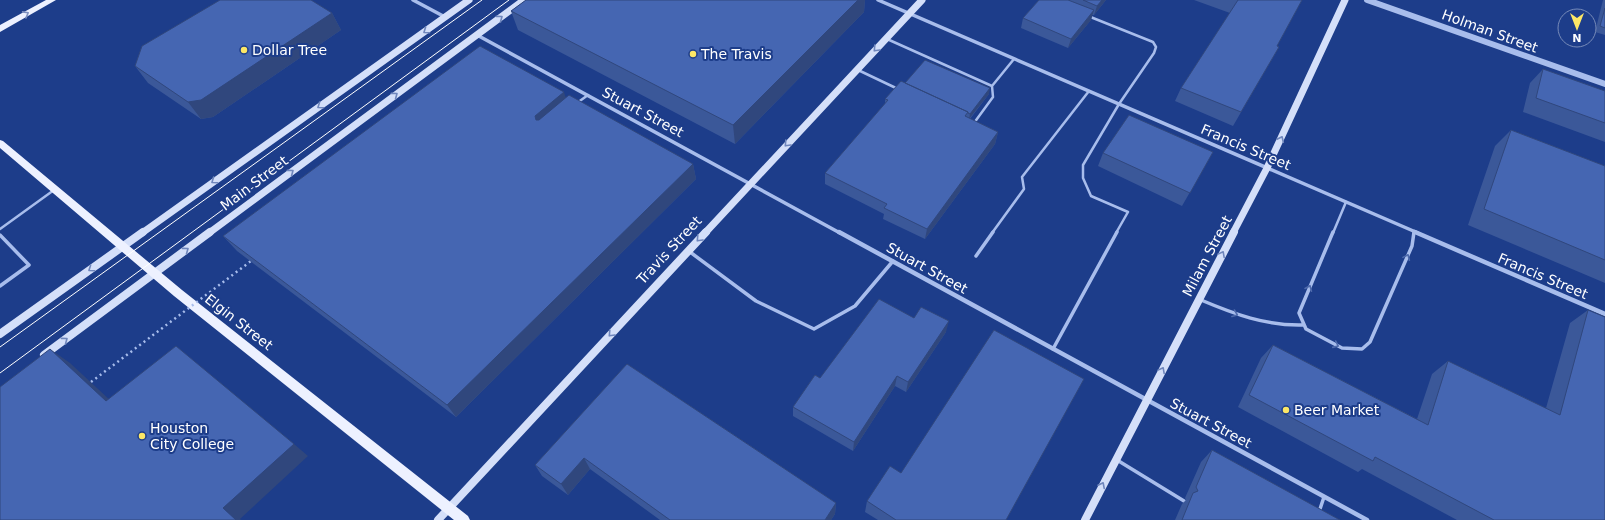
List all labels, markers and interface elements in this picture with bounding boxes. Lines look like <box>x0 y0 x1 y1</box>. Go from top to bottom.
street label: Holman Street <box>1440 6 1541 56</box>
north arrow <box>1557 8 1597 48</box>
one-way arrow <box>22 12 29 19</box>
one-way arrow <box>495 15 502 22</box>
one-way arrow <box>423 26 430 34</box>
text: N <box>1572 31 1582 44</box>
place label: Dollar Tree <box>252 42 327 58</box>
one-way arrow <box>874 44 881 51</box>
marker: Dollar Tree <box>239 45 249 55</box>
place label: The Travis <box>700 46 772 62</box>
marker: The Travis <box>688 49 698 59</box>
street label: Stuart Street <box>599 84 687 140</box>
one-way arrow <box>391 93 398 100</box>
one-way arrow <box>317 101 324 109</box>
street label: Francis Street <box>1199 121 1294 173</box>
one-way arrow <box>1276 135 1284 143</box>
one-way arrow <box>785 139 792 147</box>
street label: Main Street <box>217 152 291 214</box>
one-way arrow <box>287 170 294 177</box>
one-way arrow <box>211 176 218 184</box>
street label: Travis Street <box>633 212 705 288</box>
street label: Milam Street <box>1179 212 1235 299</box>
one-way arrow <box>696 234 704 242</box>
street label: Stuart Street <box>884 239 971 297</box>
one-way arrow <box>182 247 189 254</box>
street label: Francis Street <box>1496 250 1591 302</box>
one-way arrow <box>1217 251 1225 259</box>
one-way arrow <box>1402 254 1410 262</box>
one-way arrow <box>88 264 95 272</box>
one-way arrow <box>1304 285 1312 293</box>
street label: Elgin Street <box>202 291 276 354</box>
one-way arrow <box>1231 309 1238 317</box>
one-way arrow <box>608 329 615 337</box>
one-way arrow <box>61 337 68 345</box>
one-way arrow <box>1331 340 1339 348</box>
one-way arrow <box>1157 366 1164 374</box>
street label: Stuart Street <box>1167 395 1255 451</box>
place label: Beer Market <box>1294 402 1380 418</box>
marker: Beer Market <box>1281 405 1291 415</box>
place label: Houston City College <box>150 420 234 452</box>
marker: Houston City College <box>137 431 147 441</box>
one-way arrow <box>1097 482 1105 489</box>

